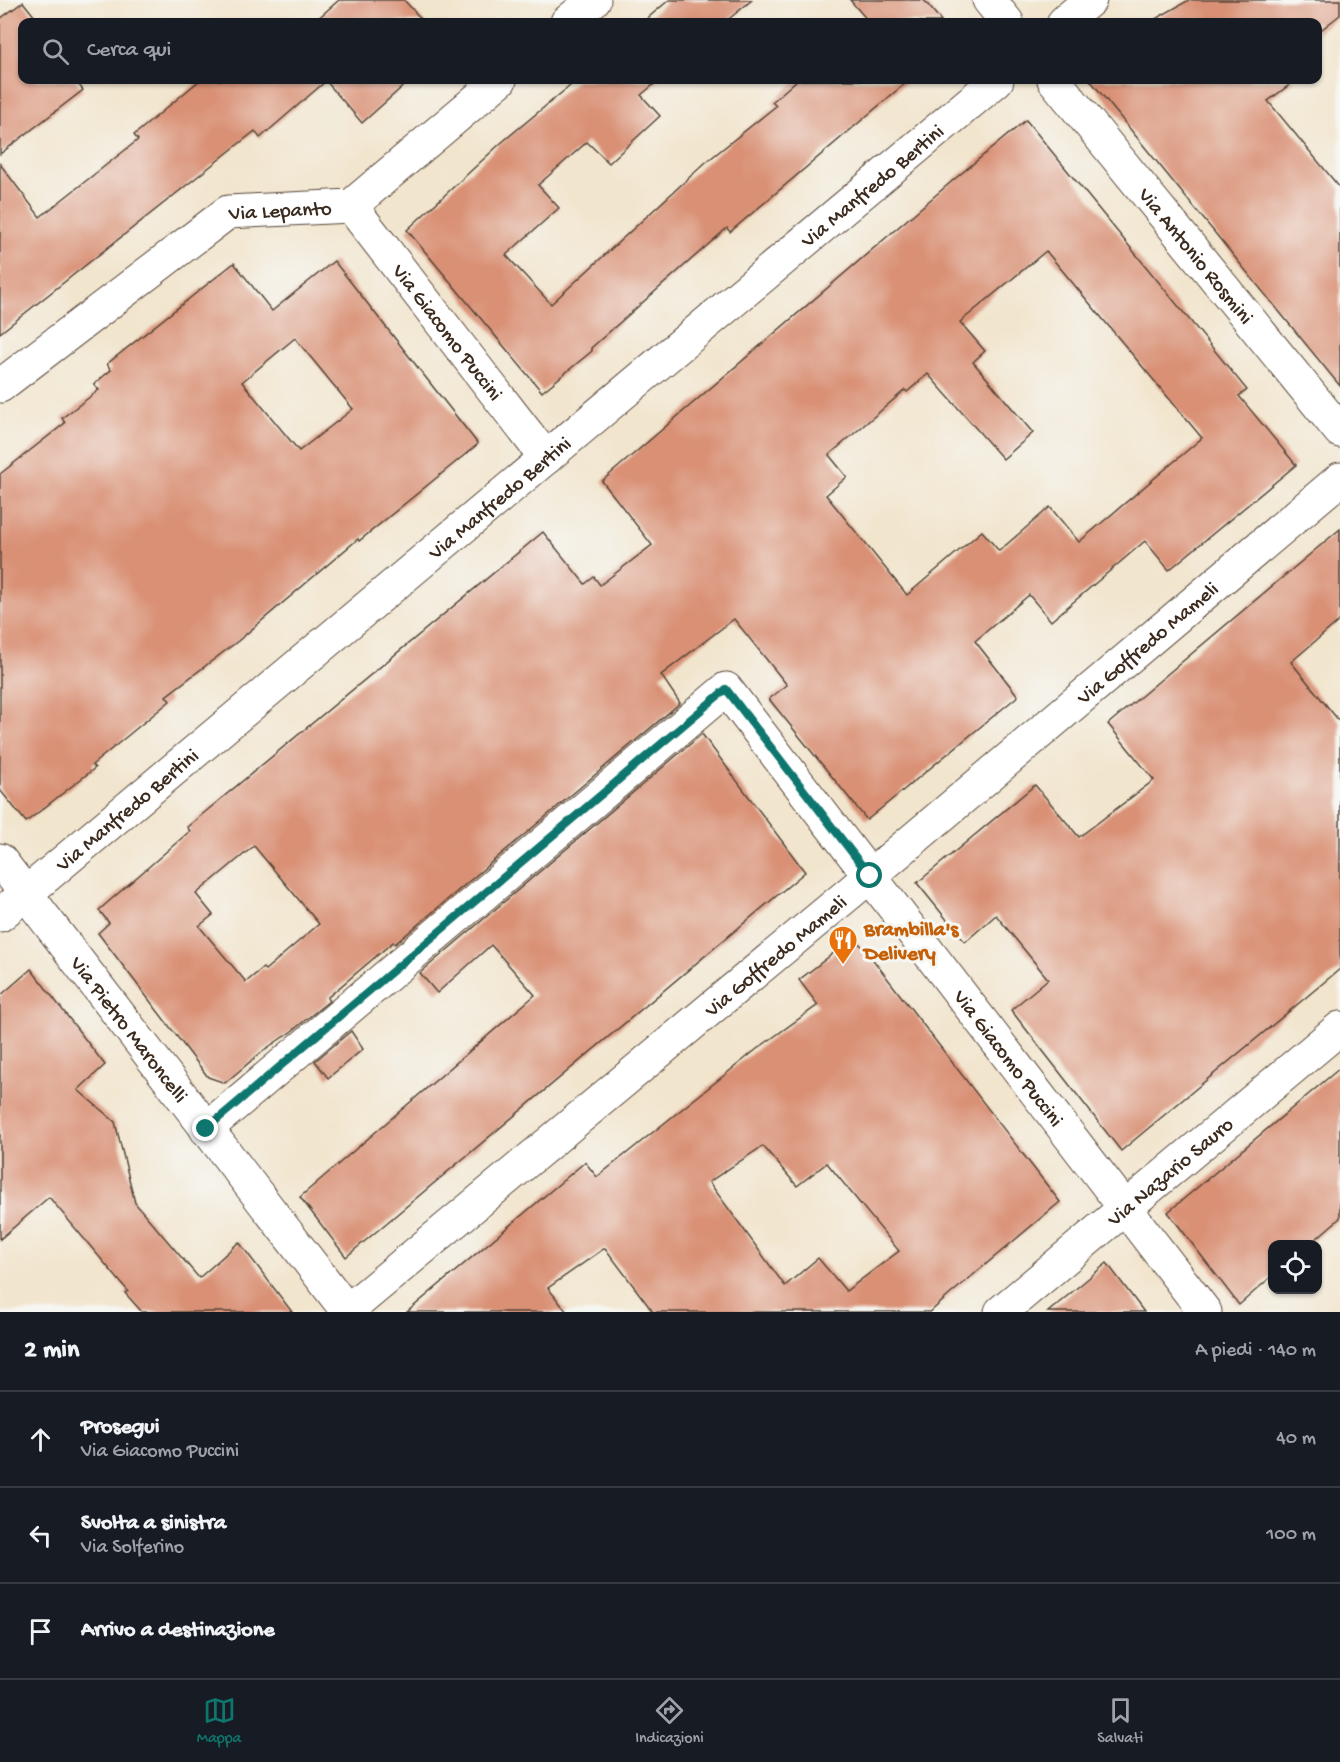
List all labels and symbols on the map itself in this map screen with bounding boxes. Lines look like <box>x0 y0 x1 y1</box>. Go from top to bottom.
street label: Via Manfredo Bertini <box>797 121 950 255</box>
street label: Via Antonio Rosmini <box>1130 183 1257 331</box>
street label: Via Lepanto <box>227 198 332 228</box>
street label: Via Giacomo Puccini <box>384 260 506 407</box>
street label: Via Manfredo Bertini <box>424 433 578 567</box>
street label: Via Goffredo Mameli <box>1072 578 1225 712</box>
street label: Via Manfredo Bertini <box>51 745 205 879</box>
route start <box>856 862 882 888</box>
street label: Via Goffredo Mameli <box>700 891 853 1025</box>
place label: Brambilla's Delivery <box>862 919 960 968</box>
restaurant icon: Brambilla's Delivery <box>827 924 859 966</box>
street label: Via Pietro Maroncelli <box>62 952 191 1109</box>
street label: Via Giacomo Puccini <box>945 985 1067 1133</box>
street label: Via Nazario Sauro <box>1103 1113 1240 1234</box>
route end <box>192 1115 218 1141</box>

